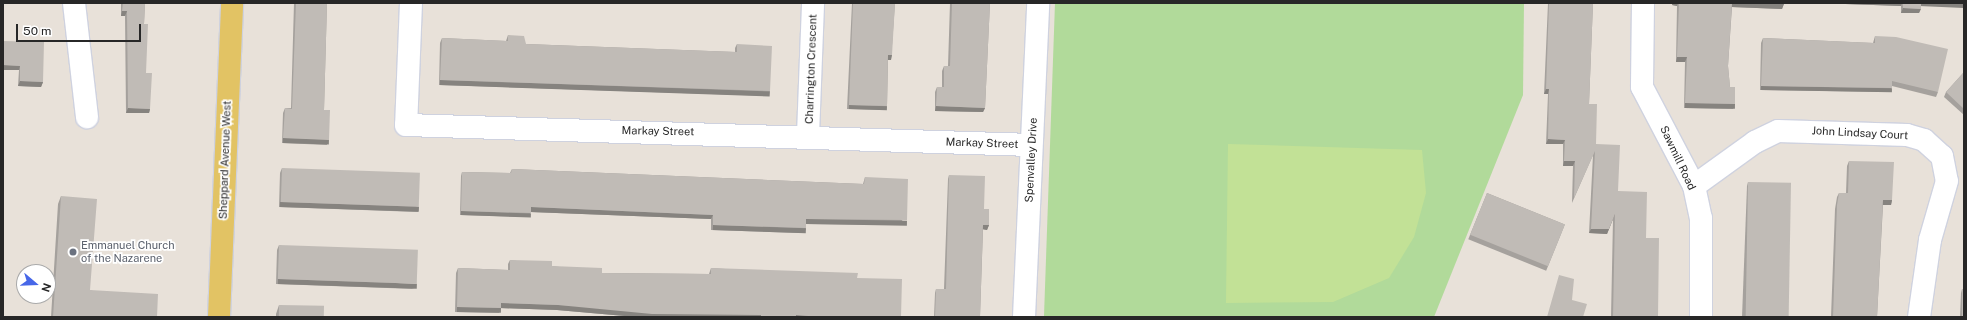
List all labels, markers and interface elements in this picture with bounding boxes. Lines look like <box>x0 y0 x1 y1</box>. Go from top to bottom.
street label: Charrington Crescent <box>802 14 820 124</box>
scale bar <box>18 16 143 42</box>
text: 50 m <box>23 24 51 38</box>
street label: Sheppard Avenue West <box>216 100 234 220</box>
street label: Spenvalley Drive <box>1022 117 1040 203</box>
street label: Markay Street <box>622 124 694 138</box>
street label: Sawmill Road <box>1657 124 1699 192</box>
street label: John Lindsay Court <box>1811 124 1909 142</box>
street label: Markay Street <box>945 135 1019 151</box>
place label: Emmanuel Church of the Nazarene <box>81 239 175 265</box>
marker: Emmanuel Church of the Nazarene <box>68 247 78 257</box>
north arrow <box>16 264 56 304</box>
text: N <box>39 282 53 294</box>

